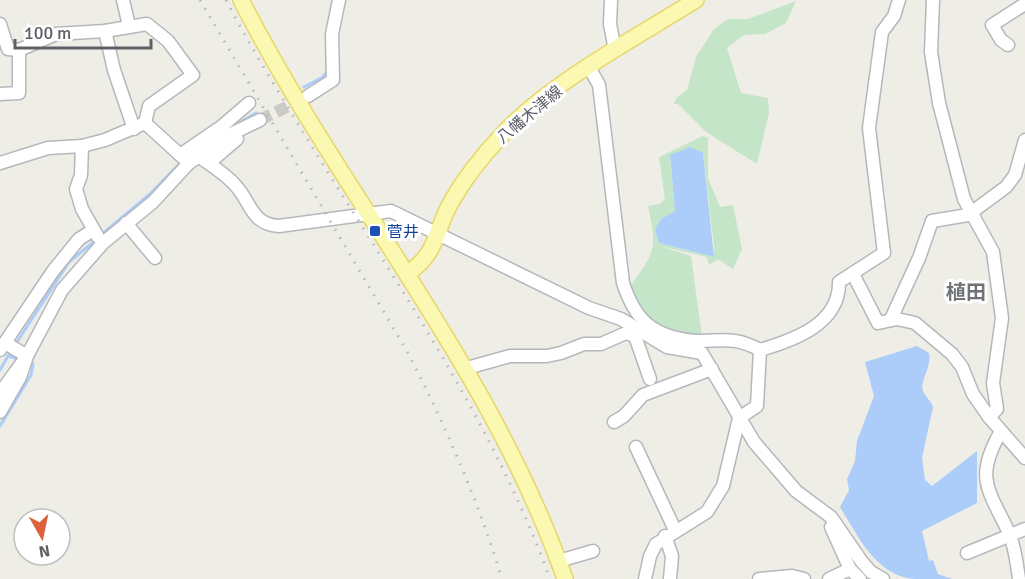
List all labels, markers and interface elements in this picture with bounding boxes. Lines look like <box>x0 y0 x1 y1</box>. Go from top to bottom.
scale bar <box>15 12 152 50</box>
text: 100 m <box>24 22 71 44</box>
street label: 八幡木津線 <box>493 81 567 148</box>
place label: 菅井 <box>387 222 419 242</box>
marker: 菅井 <box>368 224 382 238</box>
district label: 植田 <box>946 280 986 305</box>
north arrow <box>12 507 72 567</box>
text: N <box>37 540 51 562</box>

